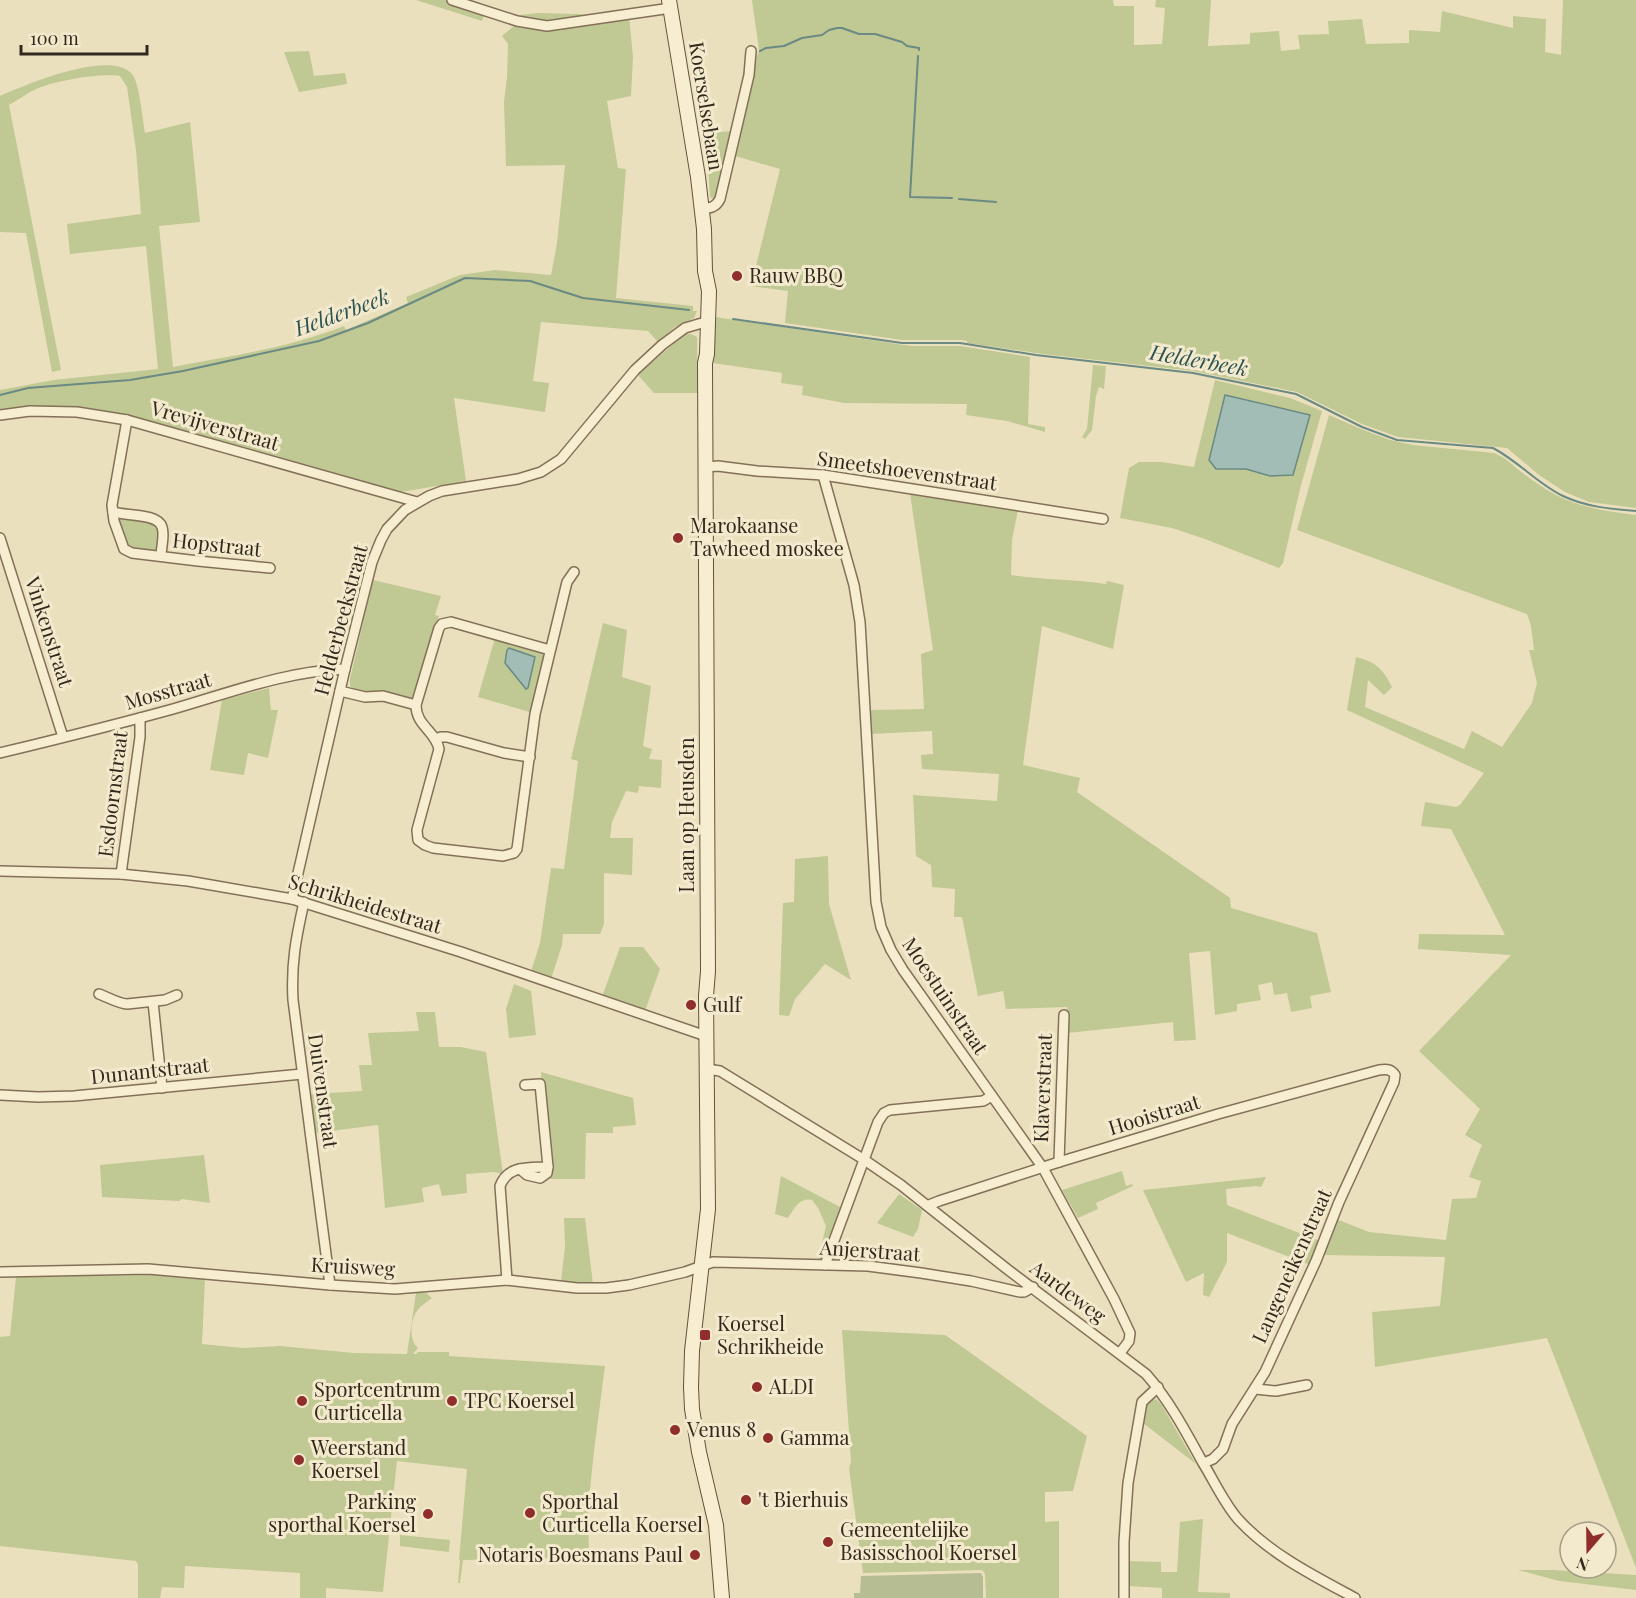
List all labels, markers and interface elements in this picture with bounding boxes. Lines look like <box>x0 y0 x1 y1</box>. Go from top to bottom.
scale bar <box>21 18 147 56</box>
text: 100 m <box>30 26 79 50</box>
street label: Koerselsebaan <box>684 39 731 172</box>
place label: Rauw BBQ <box>749 261 844 288</box>
marker: Rauw BBQ <box>730 269 744 283</box>
water label: Helderbeek <box>289 281 393 342</box>
water label: Helderbeek <box>1147 336 1251 381</box>
street label: Vrevijverstraat <box>147 393 284 456</box>
street label: Smeetshoevenstraat <box>816 444 1000 496</box>
place label: Marokaanse Tawheed moskee <box>690 511 844 561</box>
street label: Hopstraat <box>171 525 264 562</box>
marker: Marokaanse Tawheed moskee <box>671 531 685 545</box>
street label: Helderbeekstraat <box>306 540 373 698</box>
street label: Vinkenstraat <box>20 572 81 691</box>
street label: Mosstraat <box>121 664 215 715</box>
street label: Esdoornstraat <box>90 728 133 859</box>
street label: Laan op Heusden <box>672 737 699 893</box>
street label: Schrikheidestraat <box>286 866 446 939</box>
street label: Moestuinstraat <box>897 931 996 1060</box>
place label: Gulf <box>703 990 742 1017</box>
marker: Gulf <box>684 998 698 1012</box>
street label: Duivenstraat <box>303 1032 346 1151</box>
street label: Klaverstraat <box>1026 1032 1057 1143</box>
street label: Dunantstraat <box>89 1050 211 1089</box>
street label: Hooistraat <box>1104 1087 1204 1140</box>
street label: Langeneikenstraat <box>1244 1183 1337 1347</box>
street label: Anjerstraat <box>818 1232 922 1267</box>
street label: Kruisweg <box>310 1250 396 1281</box>
street label: Aardeweg <box>1025 1253 1113 1329</box>
place label: Koersel Schrikheide <box>717 1309 824 1359</box>
marker: Koersel Schrikheide <box>698 1328 712 1342</box>
place label: ALDI <box>768 1372 814 1399</box>
place label: Sportcentrum Curticella <box>314 1375 441 1425</box>
marker: ALDI <box>750 1380 764 1394</box>
place label: TPC Koersel <box>464 1386 575 1413</box>
marker: Sportcentrum Curticella <box>295 1394 309 1408</box>
marker: TPC Koersel <box>445 1394 459 1408</box>
place label: Venus 8 <box>686 1415 756 1442</box>
marker: Venus 8 <box>668 1423 682 1437</box>
place label: Gamma <box>780 1423 849 1450</box>
marker: Gamma <box>761 1431 775 1445</box>
place label: Weerstand Koersel <box>310 1433 407 1483</box>
marker: Weerstand Koersel <box>292 1453 306 1467</box>
place label: 't Bierhuis <box>758 1485 849 1512</box>
place label: Parking sporthal Koersel <box>268 1487 416 1537</box>
place label: Sporthal Curticella Koersel <box>542 1487 703 1537</box>
marker: 't Bierhuis <box>739 1493 753 1507</box>
marker: Sporthal Curticella Koersel <box>523 1506 537 1520</box>
marker: Parking sporthal Koersel <box>421 1507 435 1521</box>
place label: Gemeentelijke Basisschool Koersel <box>840 1515 1017 1565</box>
north arrow <box>1558 1520 1618 1580</box>
marker: Gemeentelijke Basisschool Koersel <box>821 1535 835 1549</box>
place label: Notaris Boesmans Paul <box>478 1540 683 1567</box>
marker: Notaris Boesmans Paul <box>688 1548 702 1562</box>
text: N <box>1573 1553 1592 1576</box>

